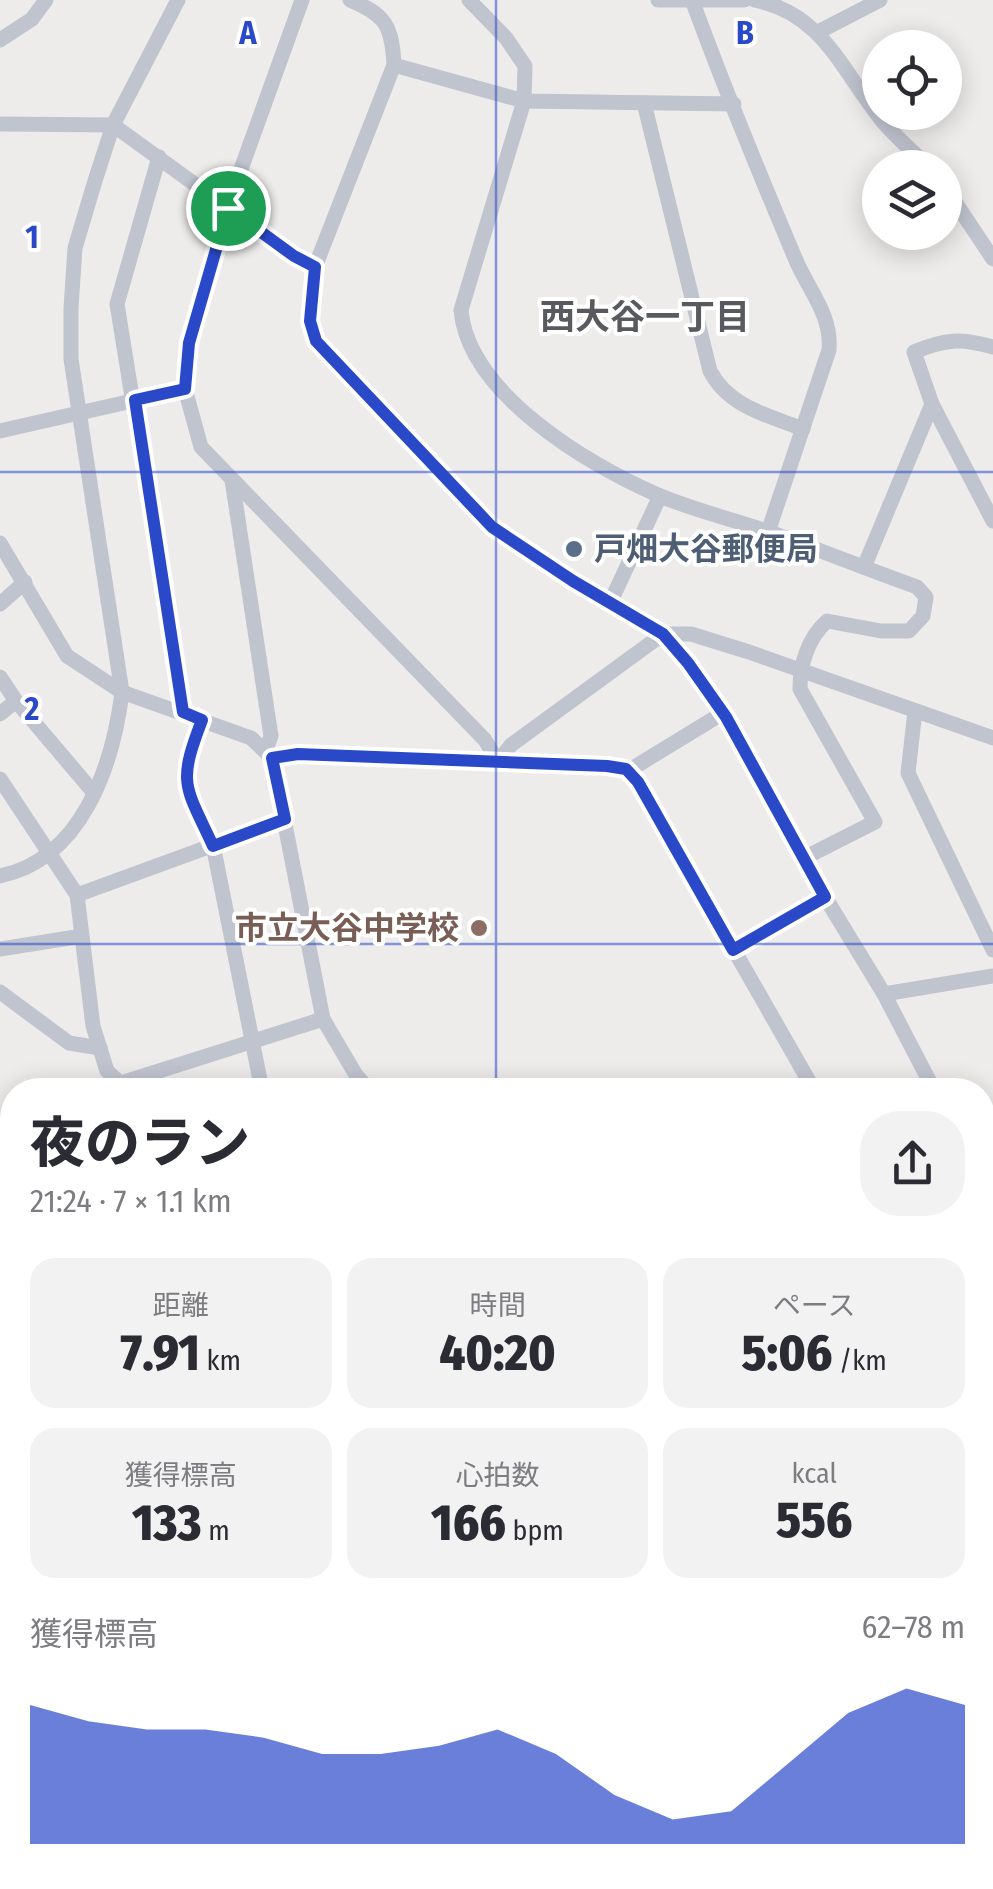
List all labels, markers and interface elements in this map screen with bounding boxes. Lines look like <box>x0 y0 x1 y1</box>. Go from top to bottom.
text: A <box>238 14 257 52</box>
text: B <box>736 14 754 52</box>
map controls <box>862 30 962 250</box>
button: locate <box>862 30 962 130</box>
button: layers <box>862 150 962 250</box>
pin <box>186 166 271 251</box>
icon: arrive <box>201 181 256 236</box>
text: 1 <box>25 218 39 256</box>
district label: 西大谷一丁目 <box>540 296 750 338</box>
place label: 戸畑大谷郵便局 <box>594 530 818 568</box>
marker: 戸畑大谷郵便局 <box>563 538 585 560</box>
text: 2 <box>24 690 40 728</box>
place label: 市立大谷中学校 <box>235 909 459 947</box>
marker: 市立大谷中学校 <box>468 917 490 939</box>
text: 夜のラン <box>30 1111 250 1177</box>
button: share <box>860 1111 965 1216</box>
text: 21:24 · 7 × 1.1 km <box>30 1182 232 1220</box>
text: 距離 <box>153 1289 209 1322</box>
text: 時間 <box>469 1289 526 1322</box>
text: ペース <box>773 1289 855 1322</box>
text: 7.91 <box>121 1323 200 1383</box>
text: 40:20 <box>439 1323 556 1383</box>
text: 5:06 <box>742 1323 832 1383</box>
text: km <box>200 1344 241 1377</box>
text: /km <box>832 1344 887 1377</box>
text: kcal <box>791 1457 837 1490</box>
text: 獲得標高 <box>125 1459 237 1492</box>
text: 心拍数 <box>455 1459 540 1492</box>
text: 556 <box>776 1490 852 1550</box>
text: 133 <box>132 1493 202 1553</box>
text: 166 <box>431 1493 506 1553</box>
text: m <box>202 1514 230 1547</box>
text: bpm <box>506 1514 564 1547</box>
text: 62–78 m <box>862 1608 965 1646</box>
text: 獲得標高 <box>30 1615 158 1653</box>

